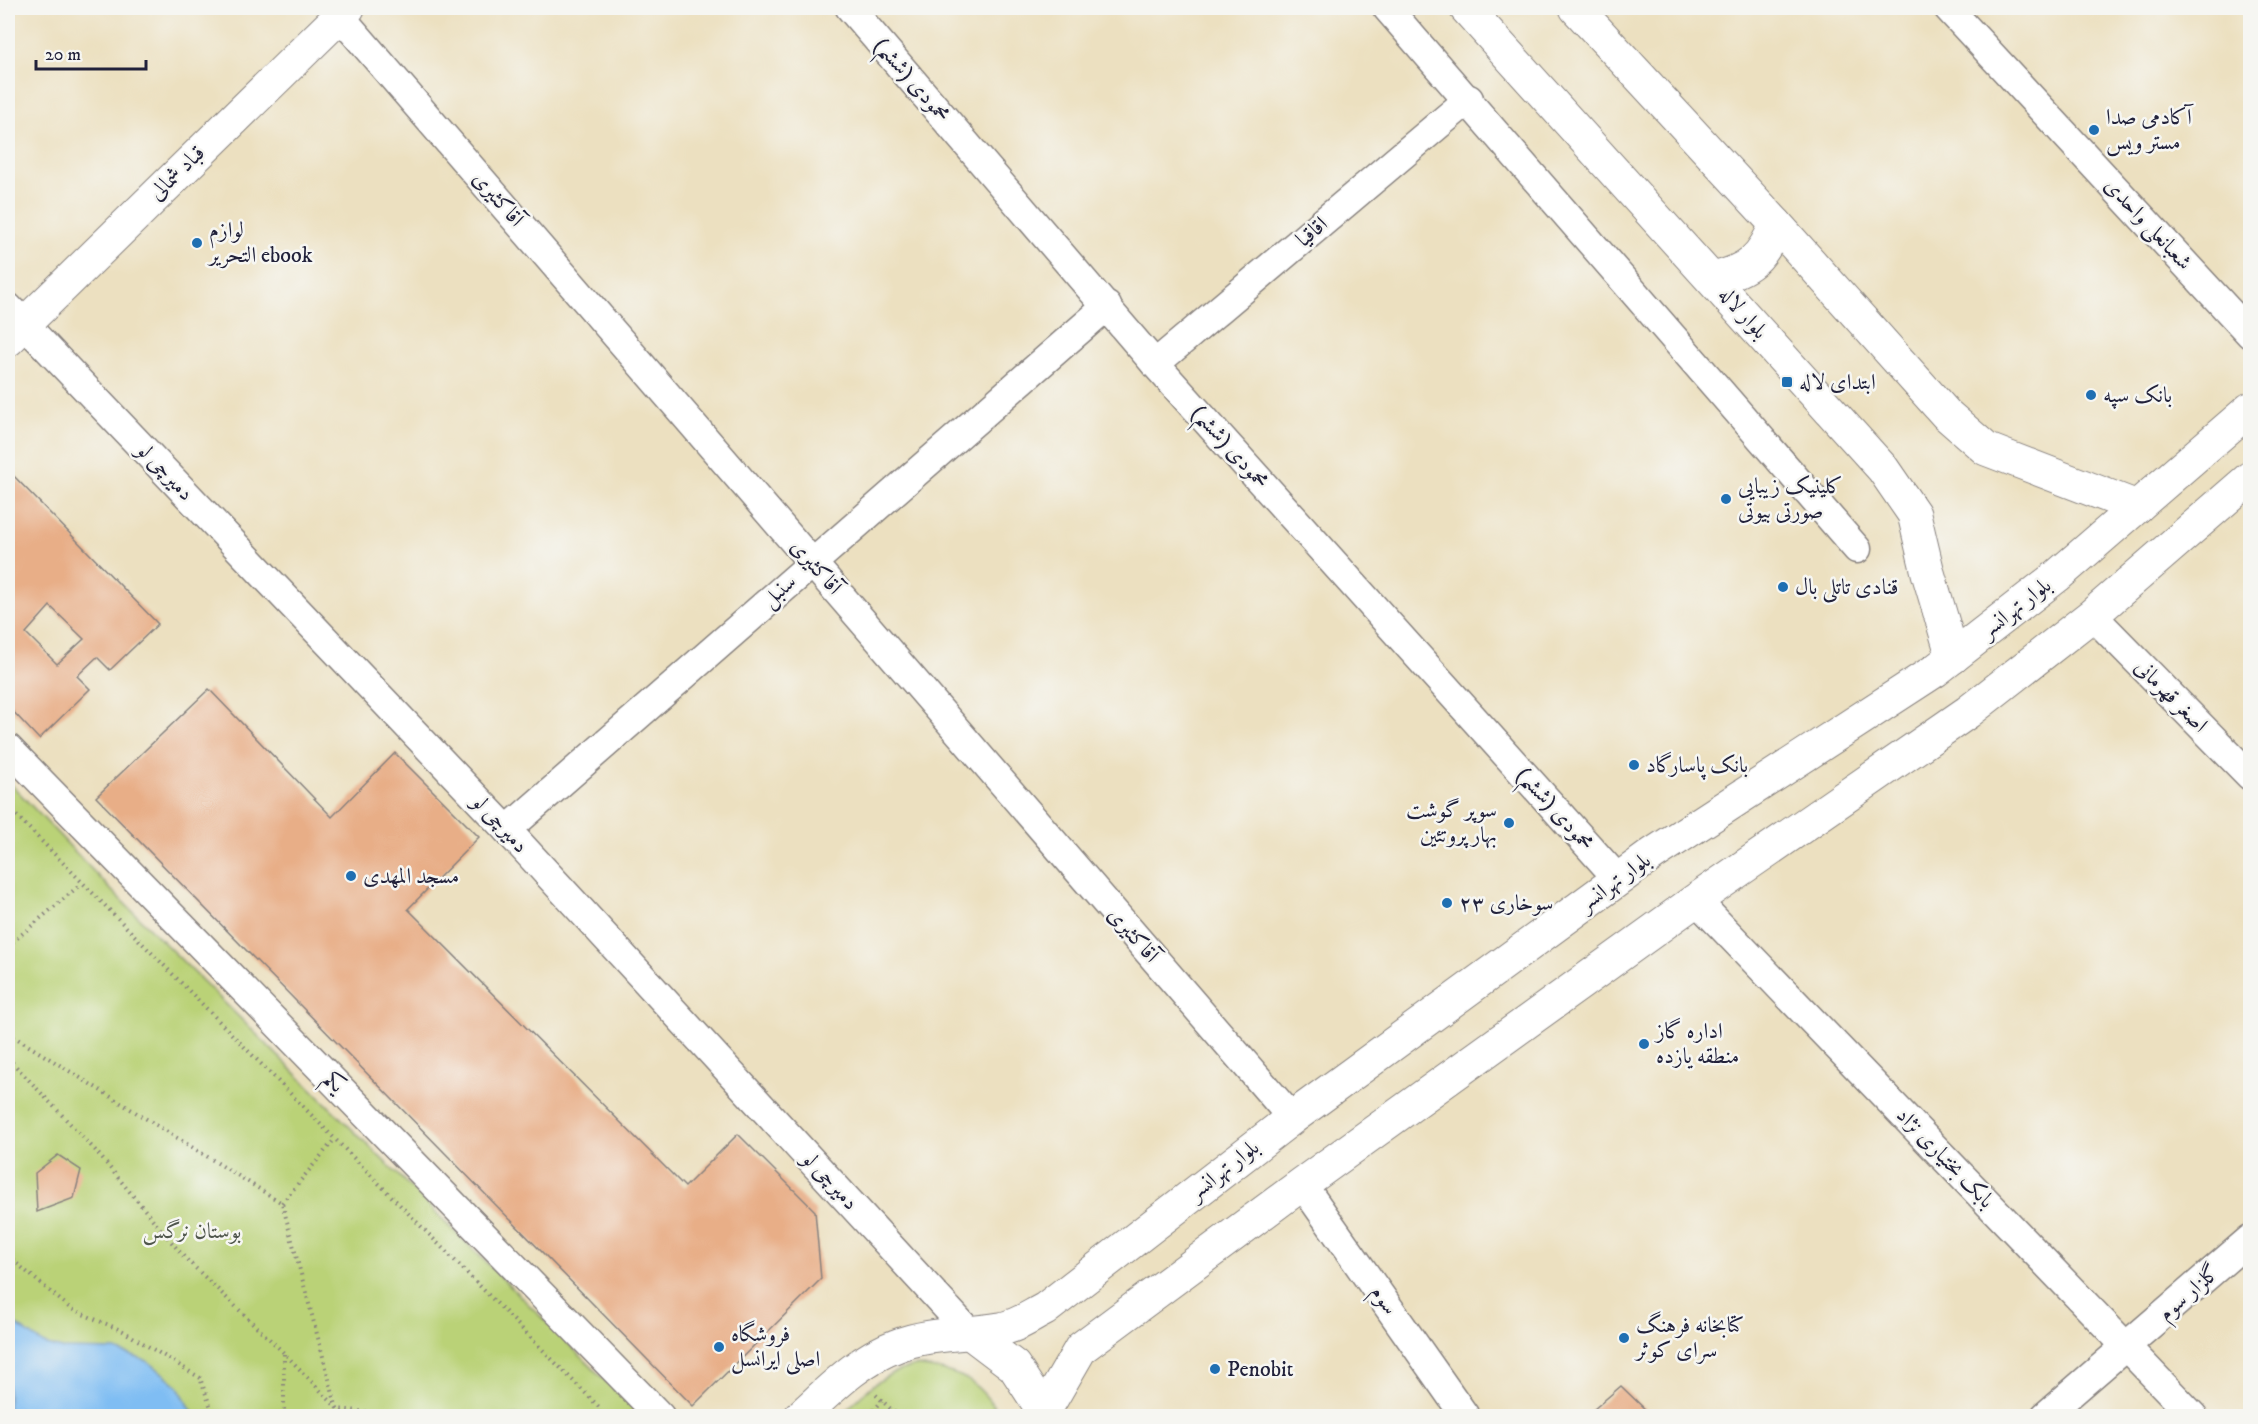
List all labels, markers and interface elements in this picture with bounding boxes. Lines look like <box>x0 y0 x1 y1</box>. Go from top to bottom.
street label: محمودی (ششم) <box>863 32 956 132</box>
scale bar <box>36 33 146 71</box>
text: 20 m <box>45 44 81 66</box>
place label: آکادمی صدا مستر ویس <box>2106 103 2194 157</box>
marker: آکادمی صدا مستر ویس <box>2087 123 2101 137</box>
street label: قباد شمالی <box>143 140 211 206</box>
street label: آقاکثیری <box>466 165 532 234</box>
street label: شعبانعلی واحدی <box>2097 172 2198 277</box>
street label: اقاقیا <box>1291 211 1333 253</box>
place label: لوازم التحریر ebook <box>207 217 313 269</box>
marker: لوازم التحریر ebook <box>190 236 204 250</box>
street label: بلوار لاله <box>1713 281 1773 345</box>
place label: ابتدای لاله <box>1799 369 1876 396</box>
marker: ابتدای لاله <box>1780 375 1794 389</box>
place label: بانک سپه <box>2103 382 2172 409</box>
marker: بانک سپه <box>2084 388 2098 402</box>
street label: محمودی (ششم) <box>1180 400 1274 499</box>
street label: دمیرچی لو <box>129 436 199 507</box>
place label: کلینیک زیبایی صورتی بیوتی <box>1738 473 1843 525</box>
marker: کلینیک زیبایی صورتی بیوتی <box>1719 492 1733 506</box>
street label: آقاکثیری <box>784 533 850 602</box>
street label: سنبل <box>756 569 803 614</box>
street label: بلوار تهرانسر <box>1974 572 2057 645</box>
place label: قنادی تاتلی بال <box>1795 574 1899 603</box>
marker: قنادی تاتلی بال <box>1776 580 1790 594</box>
street label: اصغر قهرمانی <box>2129 654 2213 738</box>
place label: بانک پاسارگاد <box>1646 751 1748 781</box>
marker: بانک پاسارگاد <box>1627 758 1641 772</box>
street label: محمودی (ششم) <box>1505 762 1599 861</box>
street label: دمیرچی لو <box>465 787 534 859</box>
place label: سوپر گوشت بهار پروتئین <box>1406 797 1497 849</box>
marker: سوپر گوشت بهار پروتئین <box>1502 816 1516 830</box>
street label: بلوار تهرانسر <box>1572 847 1656 918</box>
place label: مسجد المهدی <box>363 863 459 890</box>
marker: مسجد المهدی <box>344 869 358 883</box>
place label: سوخاری ۲۳ <box>1459 890 1554 917</box>
marker: سوخاری ۲۳ <box>1440 896 1454 910</box>
street label: آقاکثیری <box>1101 901 1167 970</box>
place label: اداره گاز منطقه یازده <box>1654 1017 1739 1070</box>
marker: اداره گاز منطقه یازده <box>1637 1037 1651 1051</box>
street label: یکم <box>313 1066 352 1104</box>
street label: بابک بختیاری نژاد <box>1890 1102 2000 1214</box>
street label: بلوار تهرانسر <box>1182 1134 1265 1207</box>
street label: دمیرچی لو <box>795 1144 864 1216</box>
park label: بوستان نرگس <box>143 1218 241 1246</box>
street label: گلزار سوم <box>2152 1258 2229 1331</box>
street label: سوم <box>1360 1280 1404 1323</box>
place label: کتابخانه فرهنگ سرای کوثر <box>1634 1311 1744 1364</box>
place label: فروشگاه اصلی ایرانسل <box>731 1320 820 1375</box>
marker: کتابخانه فرهنگ سرای کوثر <box>1617 1331 1631 1345</box>
marker: فروشگاه اصلی ایرانسل <box>712 1340 726 1354</box>
place label: Penobit <box>1227 1356 1294 1383</box>
marker: Penobit <box>1208 1362 1222 1376</box>

